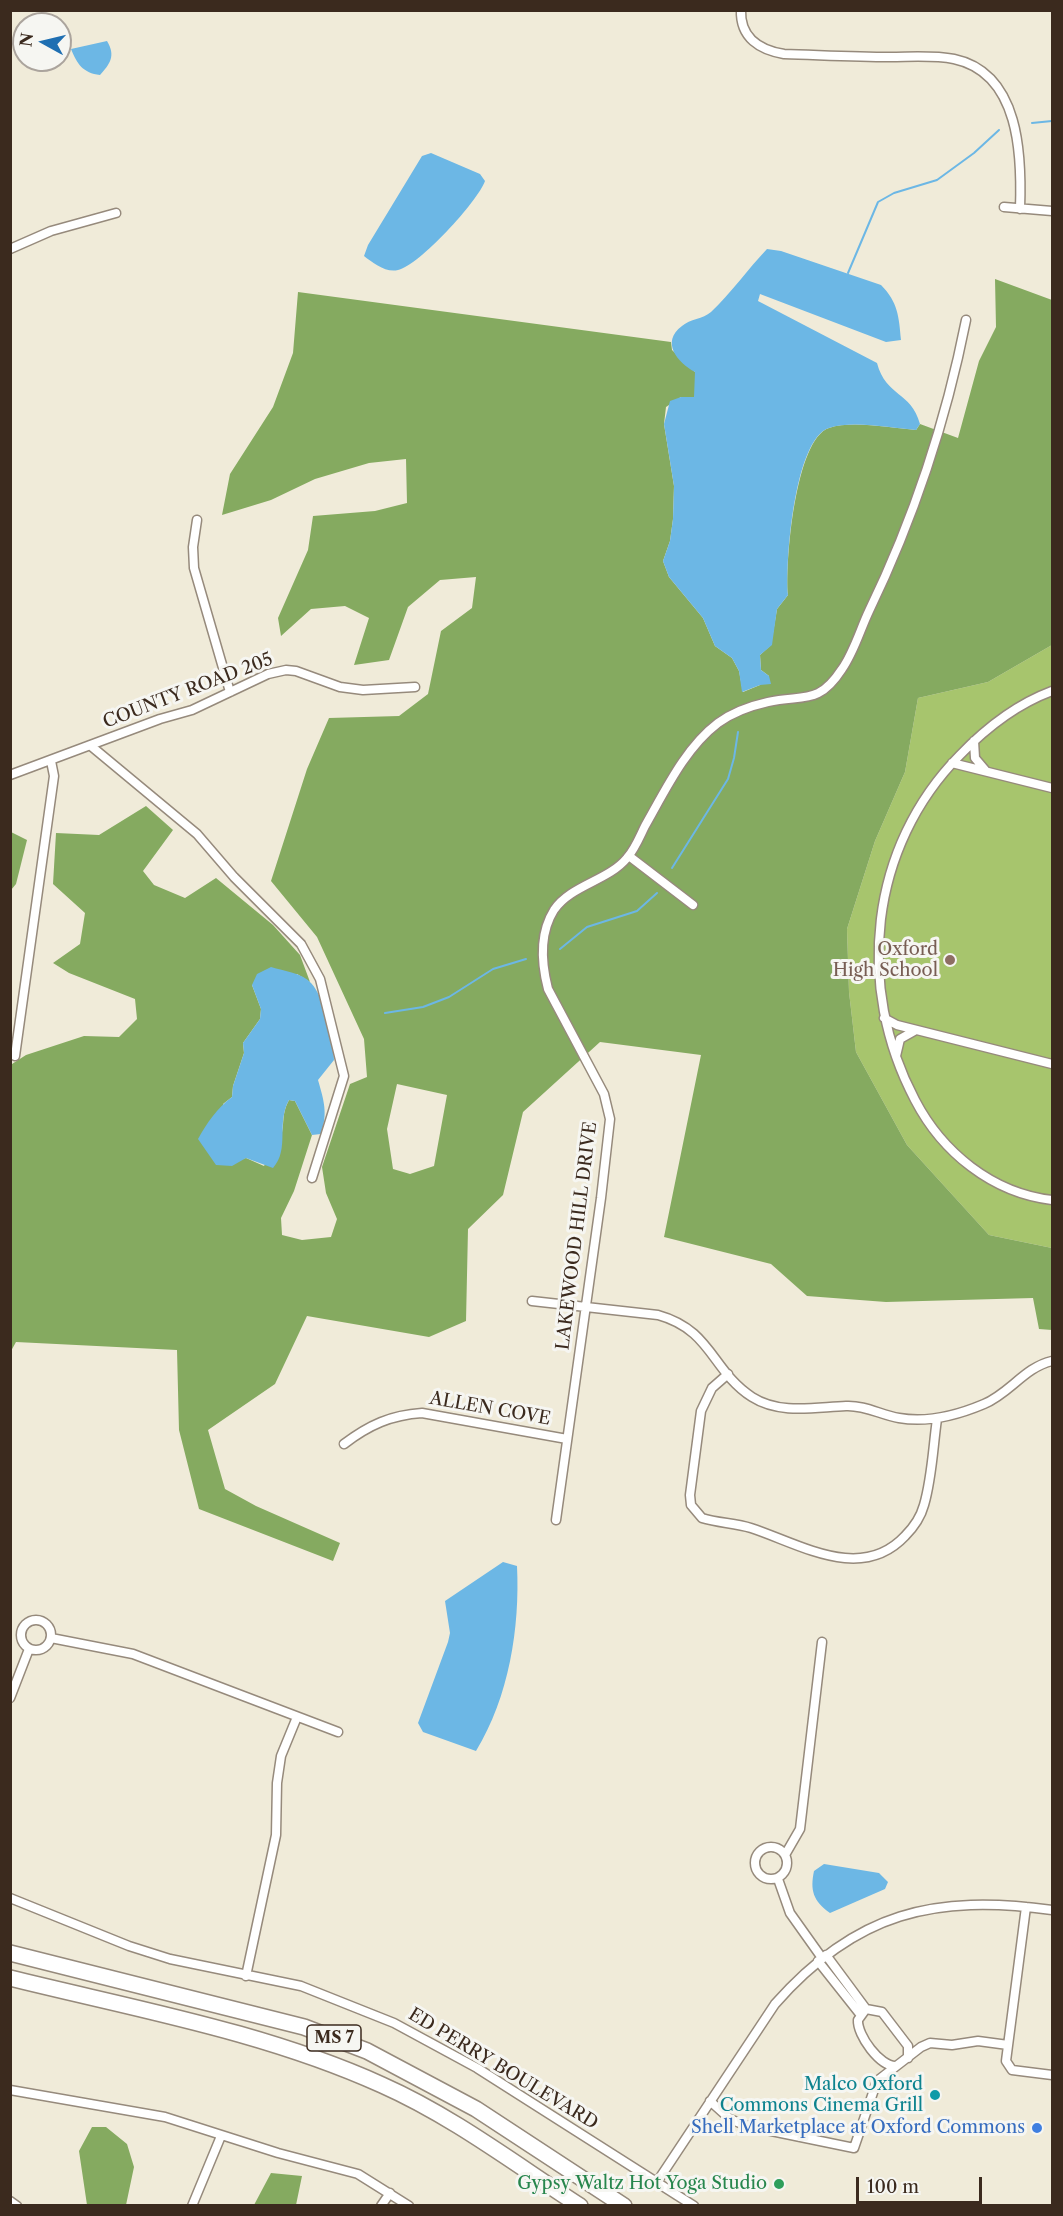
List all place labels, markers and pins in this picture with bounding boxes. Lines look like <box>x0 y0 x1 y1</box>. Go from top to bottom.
place label: Oxford High School <box>833 939 938 982</box>
marker: Oxford High School <box>943 953 957 967</box>
place label: Malco Oxford Commons Cinema Grill <box>720 2074 923 2116</box>
marker: Malco Oxford Commons Cinema Grill <box>928 2088 942 2102</box>
place label: Shell Marketplace at Oxford Commons <box>691 2117 1025 2139</box>
marker: Shell Marketplace at Oxford Commons <box>1030 2121 1044 2135</box>
place label: Gypsy Waltz Hot Yoga Studio <box>517 2173 767 2195</box>
marker: Gypsy Waltz Hot Yoga Studio <box>772 2177 786 2191</box>

